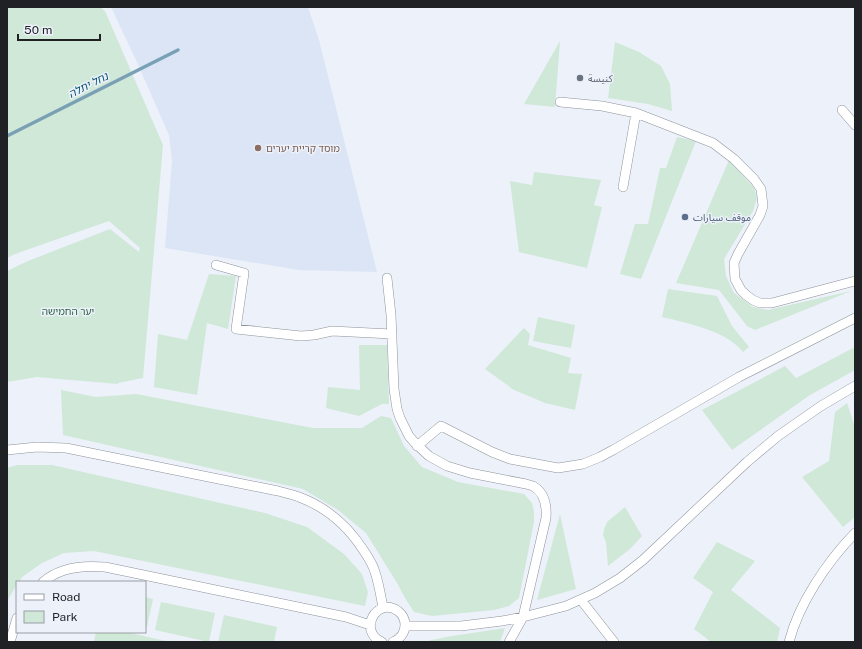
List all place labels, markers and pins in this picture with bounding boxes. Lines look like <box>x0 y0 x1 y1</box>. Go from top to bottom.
place label: كنيسة <box>588 72 614 84</box>
marker: كنيسة <box>575 73 585 83</box>
place label: מוסד קריית יערים <box>266 142 340 154</box>
marker: מוסד קריית יערים <box>253 143 263 153</box>
place label: موقف سيارات <box>693 211 751 224</box>
marker: موقف سيارات <box>680 212 690 222</box>

